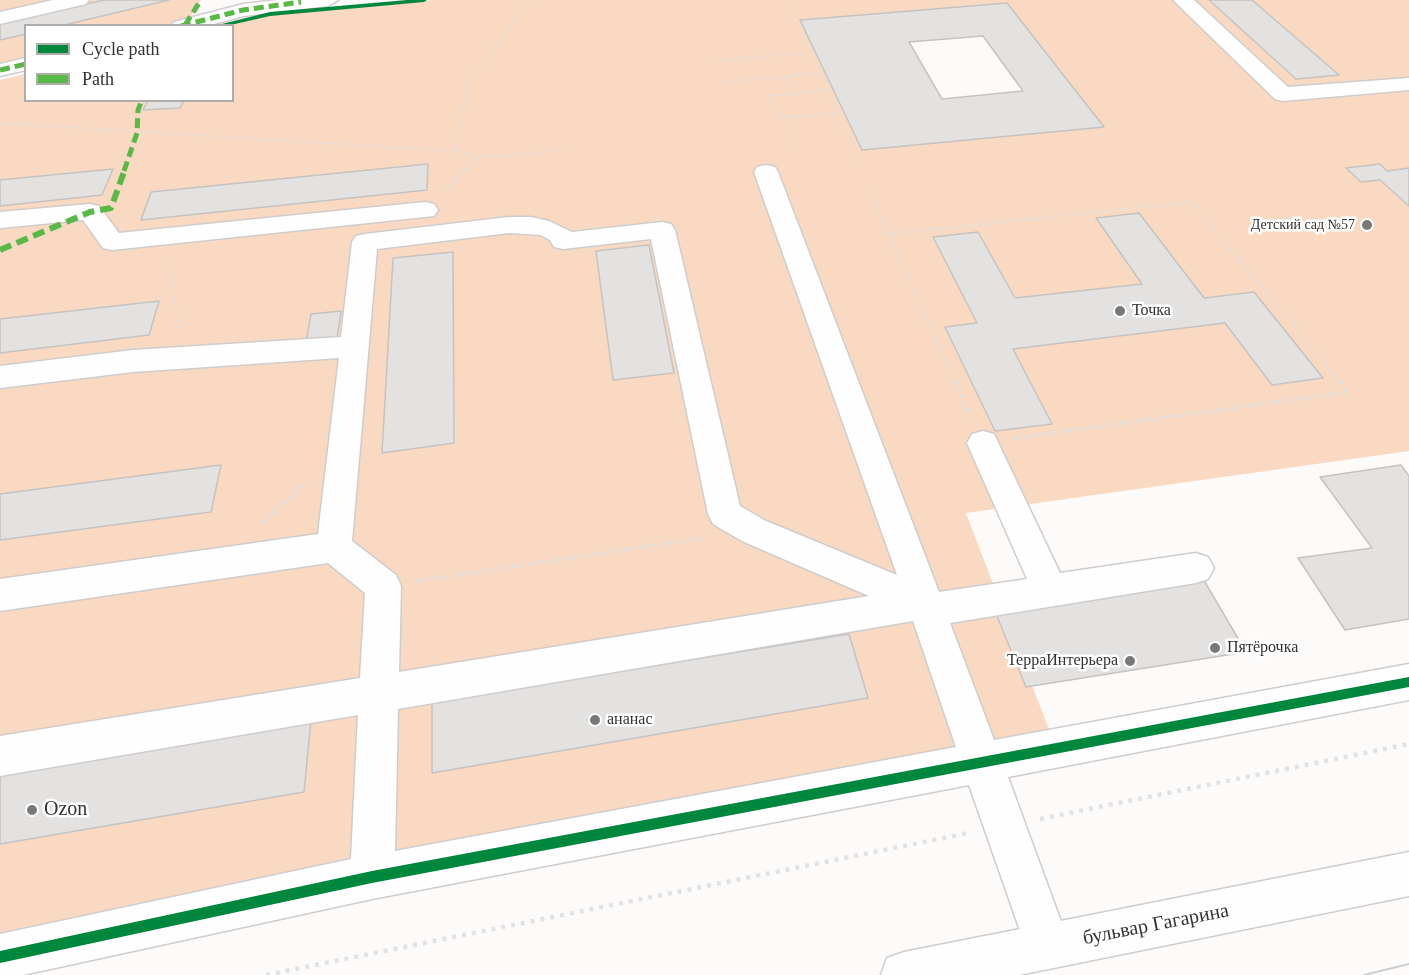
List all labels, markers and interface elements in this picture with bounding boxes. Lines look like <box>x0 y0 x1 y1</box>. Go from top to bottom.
legend <box>24 24 234 102</box>
text: Cycle path <box>82 39 159 59</box>
text: Path <box>82 69 114 89</box>
place label: Детский сад №57 <box>1251 217 1355 233</box>
marker: Детский сад №57 <box>1360 218 1374 232</box>
place label: Точка <box>1132 301 1171 321</box>
marker: Точка <box>1113 304 1127 318</box>
place label: Пятёрочка <box>1227 638 1298 658</box>
marker: Пятёрочка <box>1208 641 1222 655</box>
place label: ТерраИнтерьера <box>1007 651 1118 671</box>
marker: ТерраИнтерьера <box>1123 654 1137 668</box>
place label: ананас <box>607 710 653 730</box>
marker: ананас <box>588 713 602 727</box>
place label: Ozon <box>44 798 87 822</box>
marker: Ozon <box>25 803 39 817</box>
street label: бульвар Гагарина <box>1081 899 1231 951</box>

